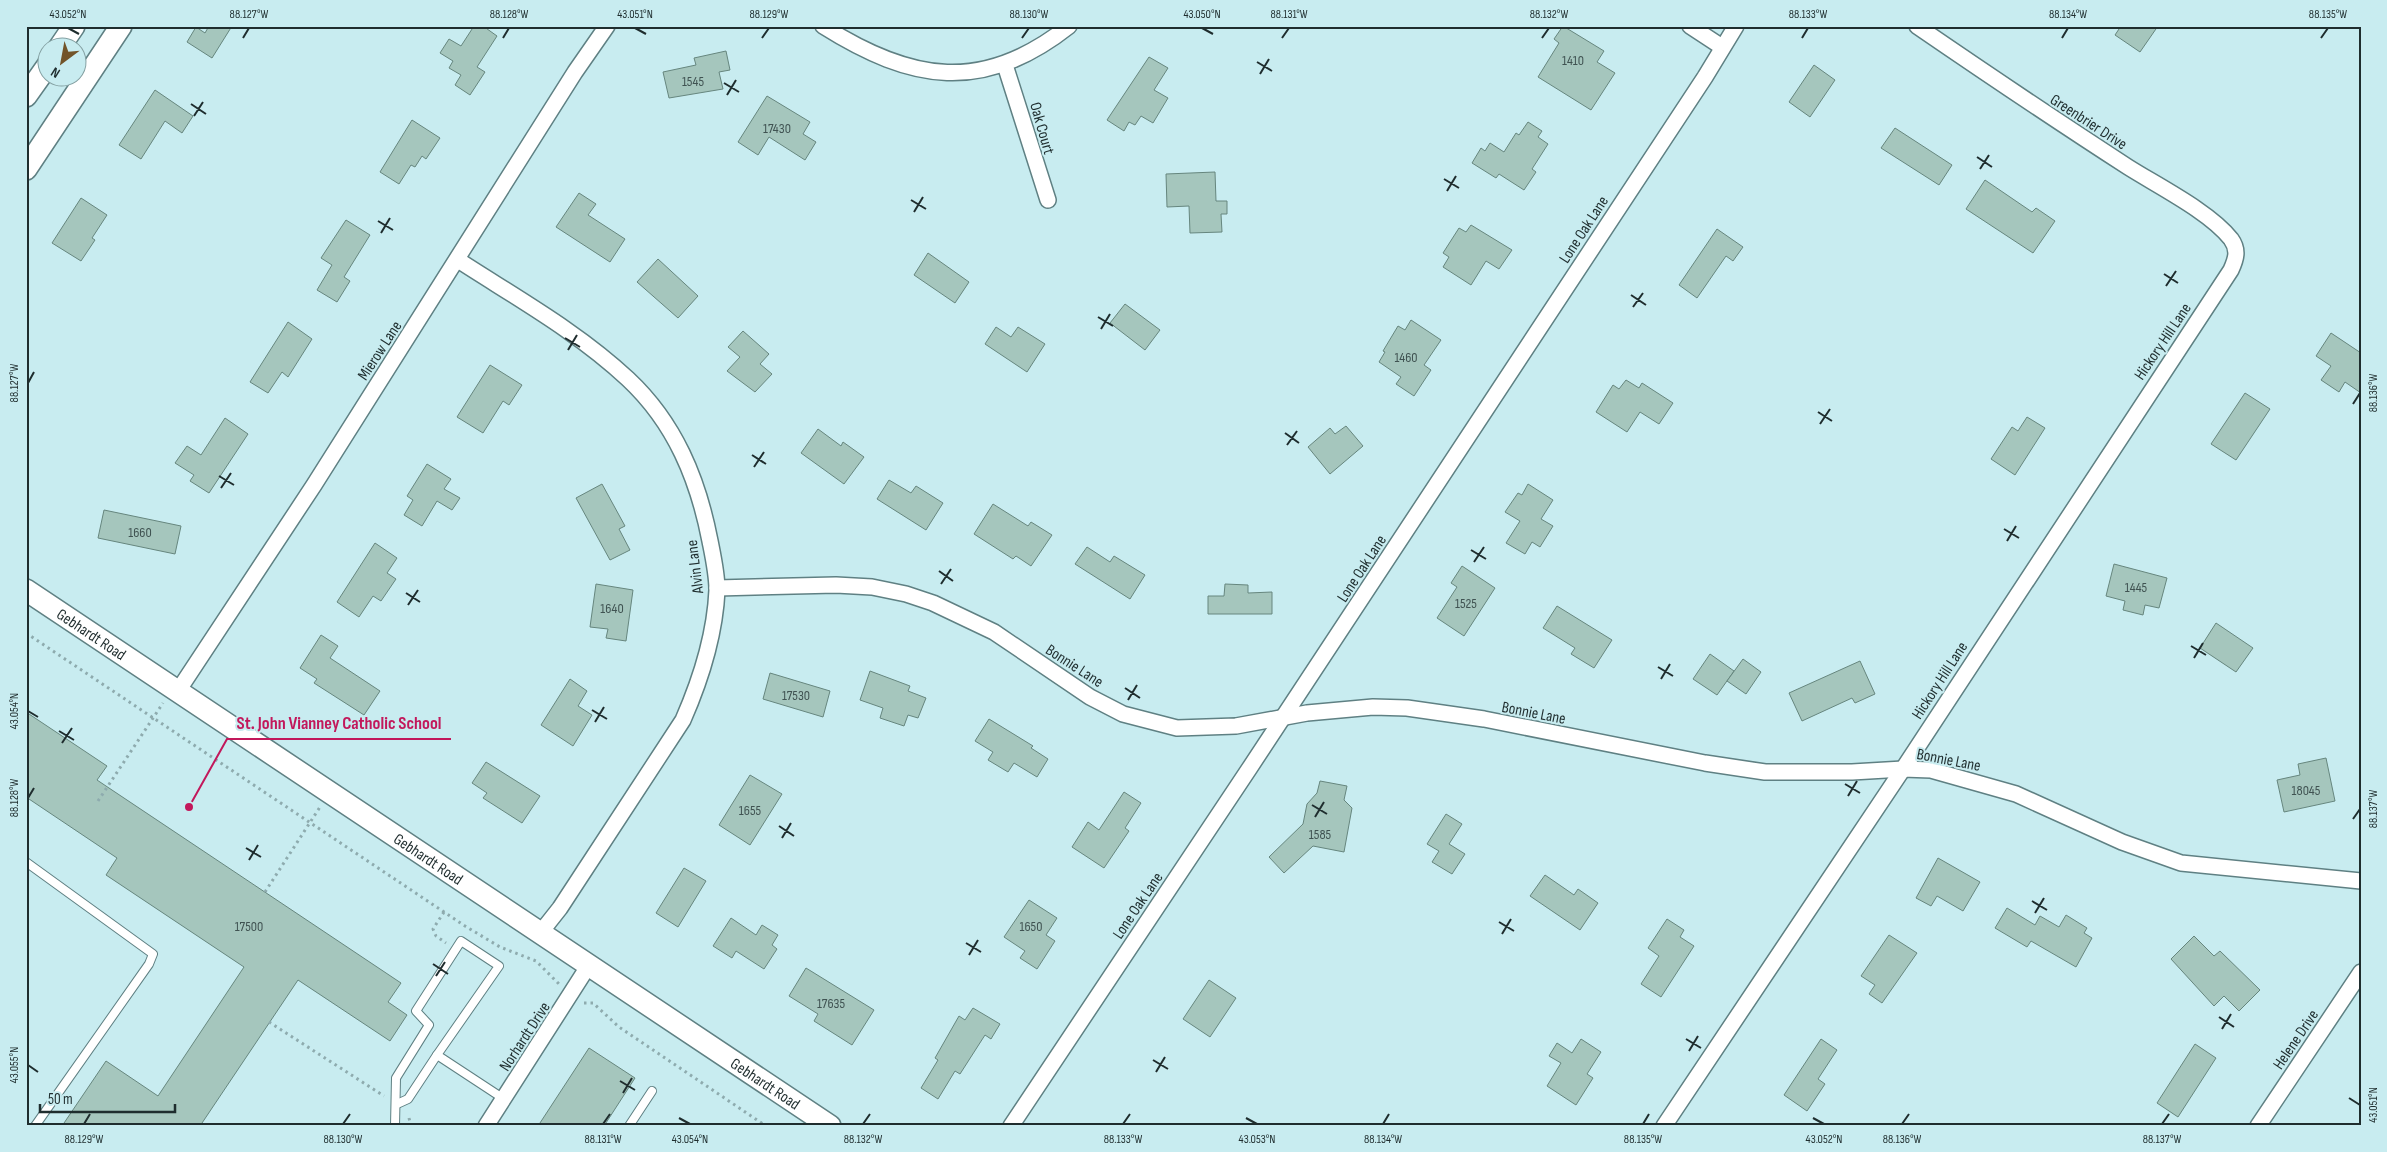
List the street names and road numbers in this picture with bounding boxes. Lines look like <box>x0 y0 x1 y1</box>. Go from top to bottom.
street label: Greenbrier Drive <box>2046 90 2130 154</box>
street label: Oak Court <box>1025 100 1058 157</box>
street label: Lone Oak Lane <box>1556 193 1613 267</box>
street label: Hickory Hill Lane <box>2131 300 2196 384</box>
street label: Mierow Lane <box>354 318 406 384</box>
street label: Lone Oak Lane <box>1334 532 1391 606</box>
street label: Alvin Lane <box>683 539 708 596</box>
street label: Gebhardt Road <box>53 605 129 665</box>
street label: Hickory Hill Lane <box>1908 639 1972 723</box>
street label: Bonnie Lane <box>1042 641 1107 692</box>
street label: Bonnie Lane <box>1500 698 1567 729</box>
street label: Bonnie Lane <box>1915 745 1982 776</box>
street label: Gebhardt Road <box>390 830 466 890</box>
street label: Lone Oak Lane <box>1109 869 1167 943</box>
street label: Norhardt Drive <box>496 999 555 1075</box>
street label: Helene Drive <box>2269 1006 2323 1073</box>
street label: Gebhardt Road <box>727 1054 803 1114</box>

